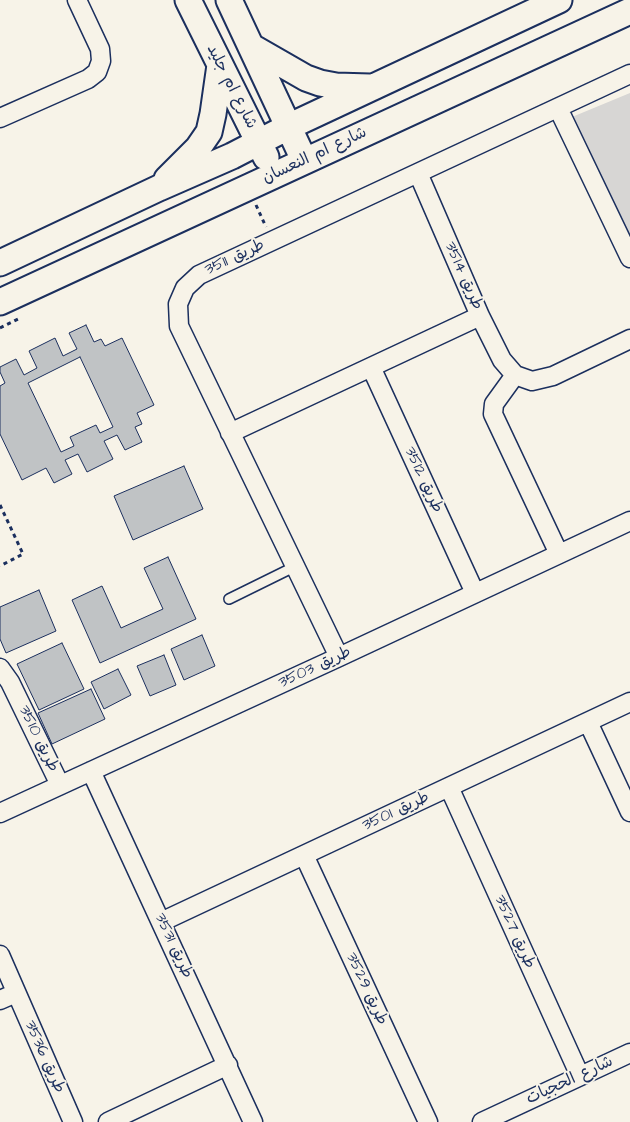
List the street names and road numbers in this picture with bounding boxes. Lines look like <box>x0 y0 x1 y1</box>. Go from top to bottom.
street label: شارع ام جليد <box>202 42 260 132</box>
street label: شارع ام النعسان <box>260 123 370 189</box>
street label: طريق 3511 <box>202 236 268 280</box>
street label: طريق 3514 <box>440 239 486 313</box>
street label: طريق 3512 <box>399 444 447 516</box>
street label: طريق 3503 <box>276 643 354 693</box>
street label: طريق 3510 <box>14 703 62 775</box>
street label: طريق 3501 <box>359 788 433 836</box>
street label: طريق 3527 <box>489 892 539 972</box>
street label: طريق 3531 <box>150 910 196 982</box>
street label: طريق 3529 <box>341 950 391 1028</box>
street label: طريق 3536 <box>19 1018 69 1096</box>
street label: شارع الحجيات <box>524 1053 616 1109</box>

